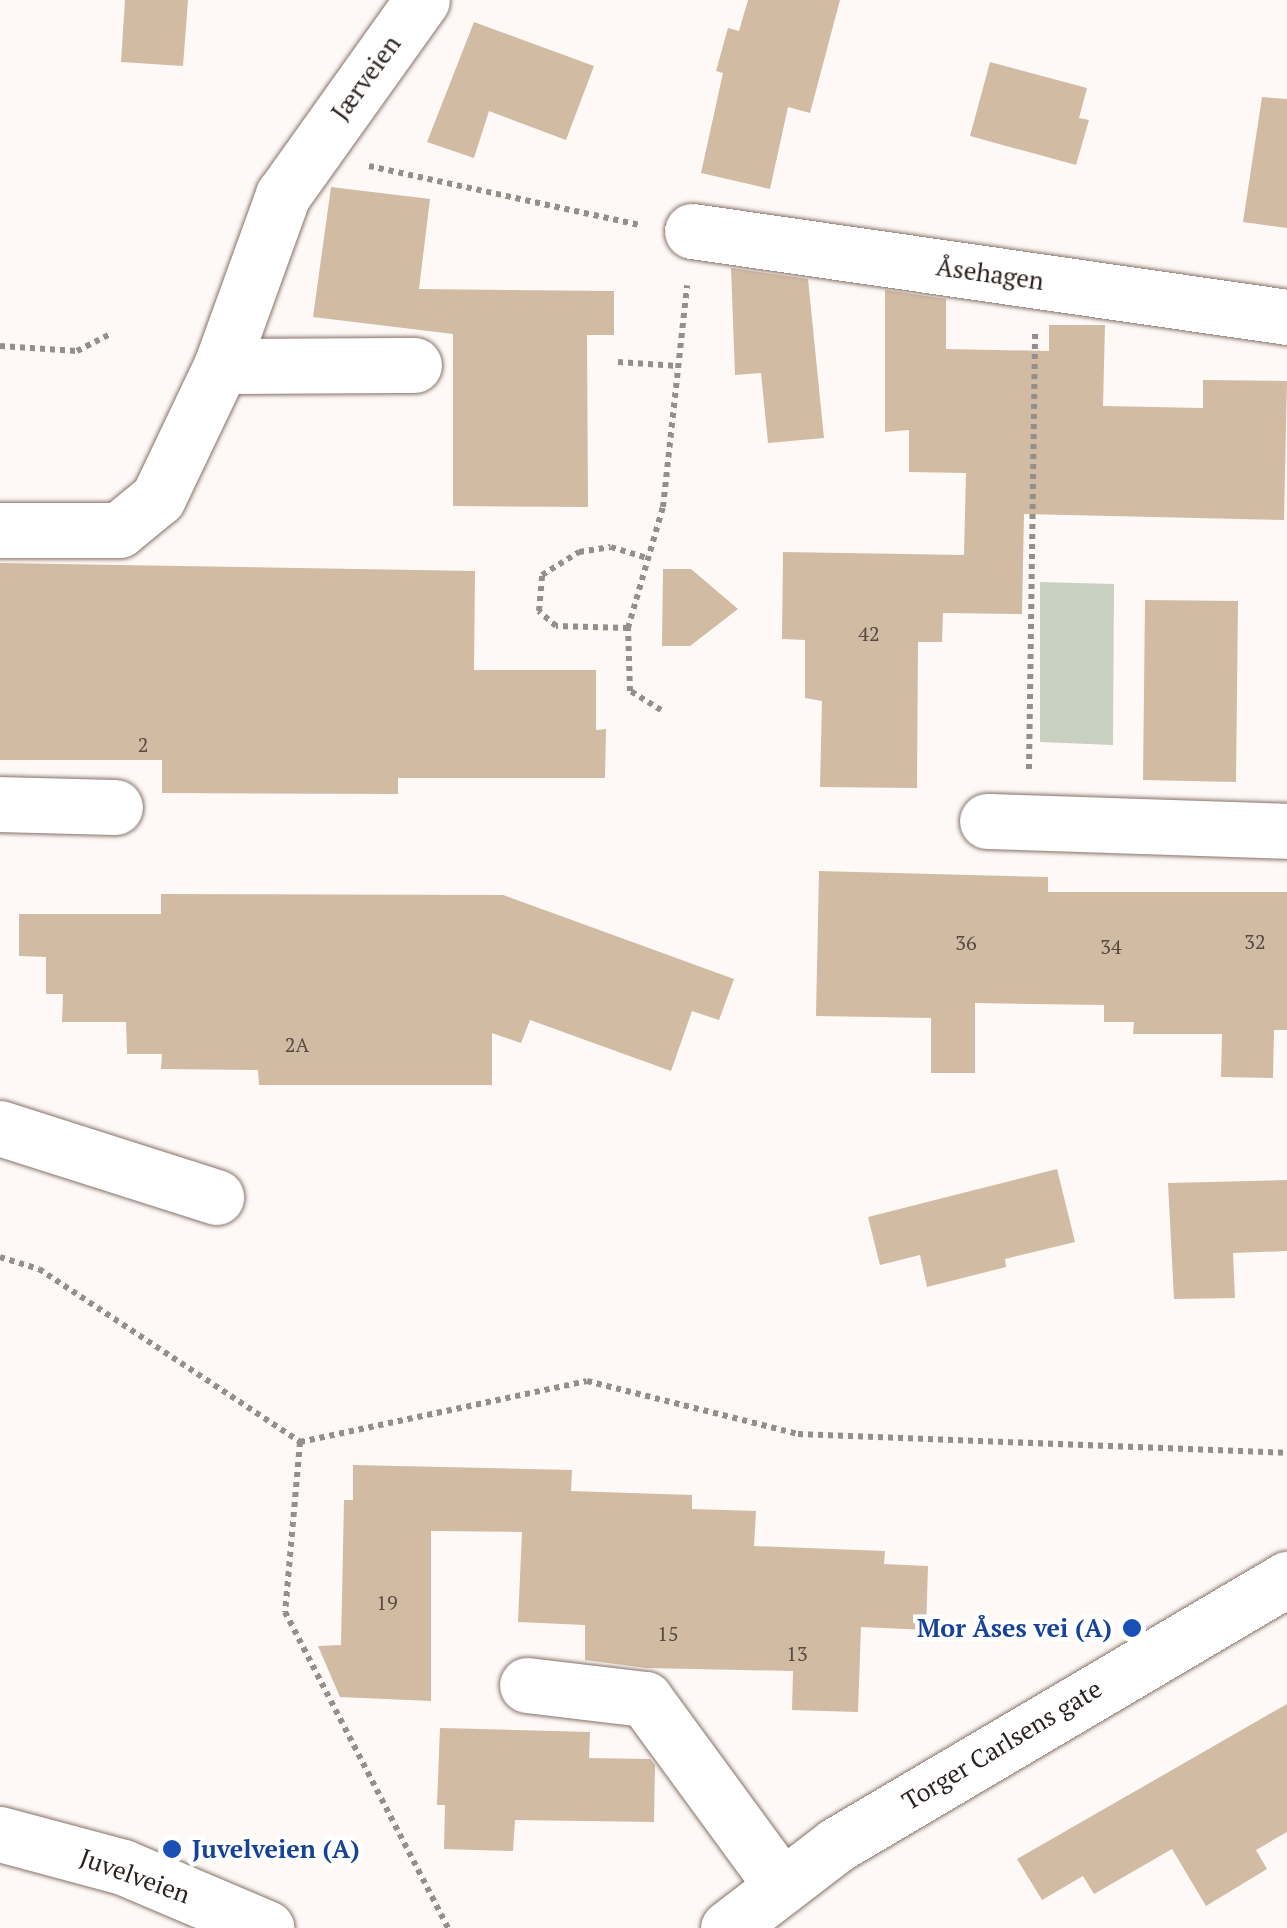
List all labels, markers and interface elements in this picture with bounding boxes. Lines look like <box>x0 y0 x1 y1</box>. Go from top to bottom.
street label: Jærveien <box>325 30 407 126</box>
street label: Åsehagen <box>934 252 1046 296</box>
house number: 42 <box>858 621 880 645</box>
house number: 2 <box>138 732 148 756</box>
house number: 32 <box>1244 929 1266 953</box>
house number: 36 <box>955 930 977 954</box>
house number: 34 <box>1100 934 1122 958</box>
house number: 2A <box>285 1032 309 1056</box>
house number: 19 <box>376 1590 398 1614</box>
place label: Mor Åses vei (A) <box>917 1613 1112 1643</box>
marker: Mor Åses vei (A) <box>1121 1617 1143 1639</box>
house number: 15 <box>657 1621 679 1645</box>
house number: 13 <box>786 1641 808 1665</box>
street label: Torger Carlsens gate <box>897 1674 1107 1816</box>
place label: Juvelveien (A) <box>192 1834 360 1864</box>
marker: Juvelveien (A) <box>161 1838 183 1860</box>
street label: Juvelveien <box>76 1842 194 1910</box>

